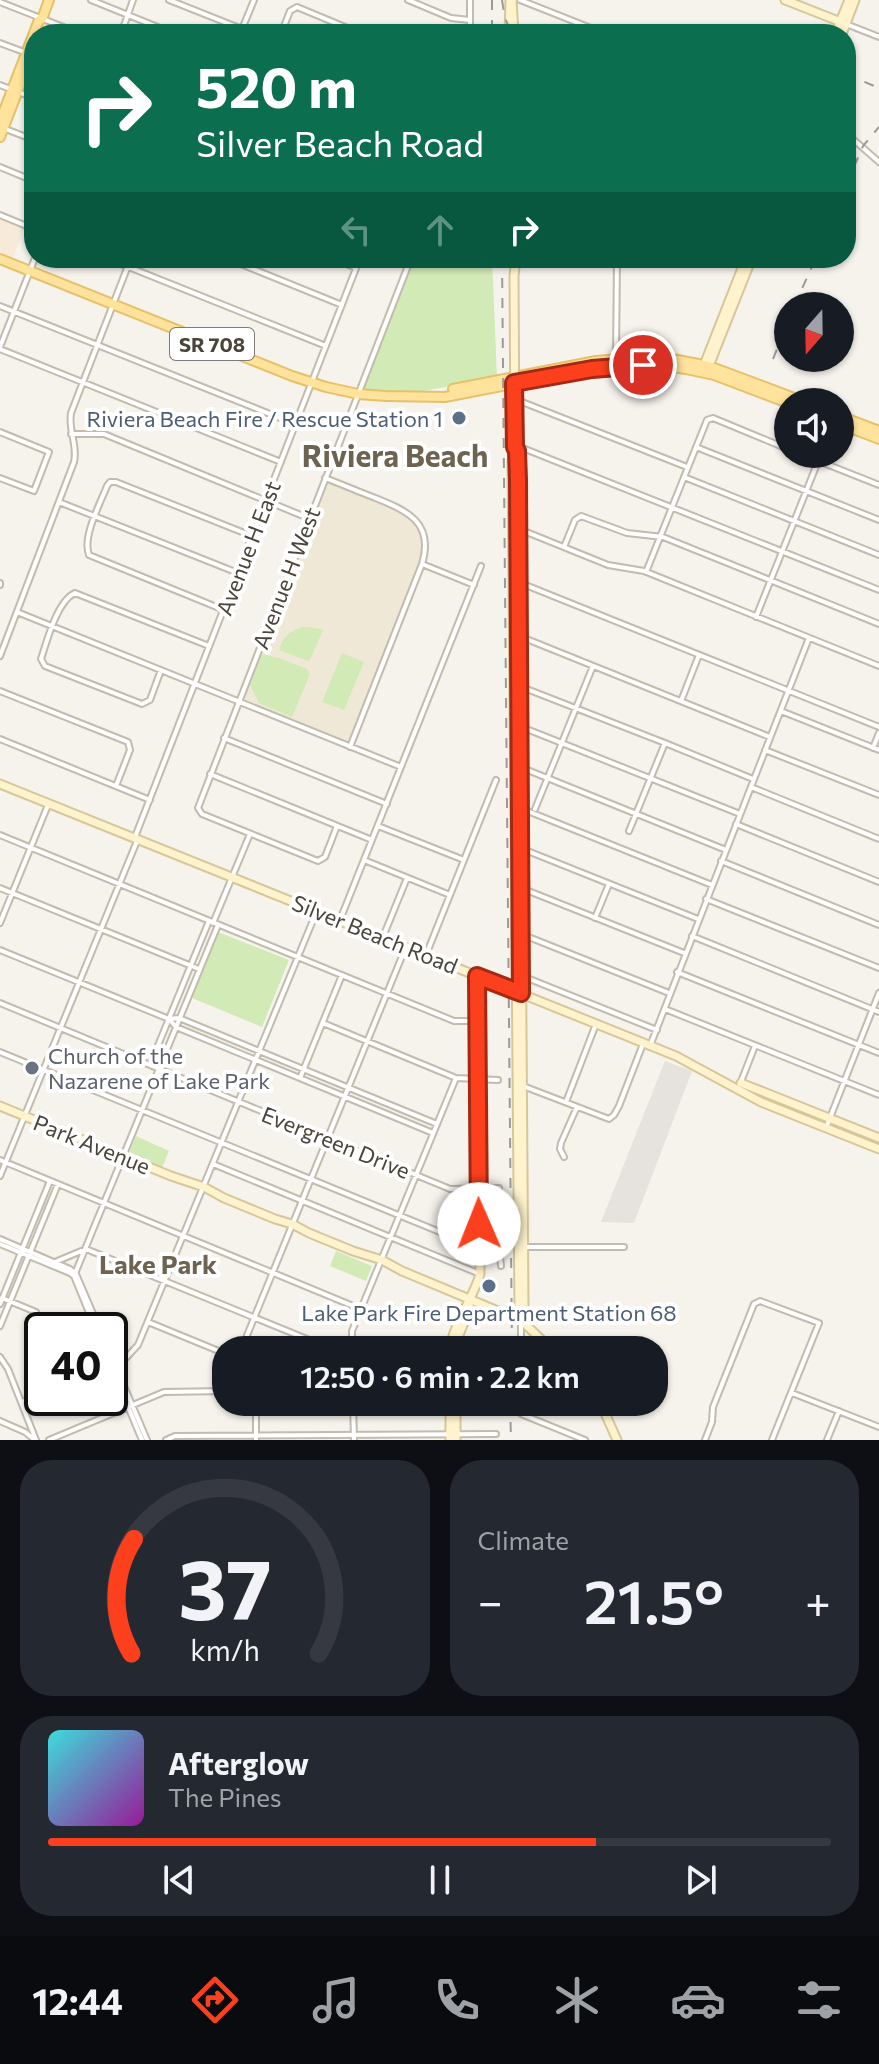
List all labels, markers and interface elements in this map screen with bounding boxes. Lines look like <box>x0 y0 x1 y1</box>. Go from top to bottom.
text: 520 m <box>196 51 357 120</box>
icon: right <box>64 56 168 160</box>
text: Silver Beach Road <box>196 120 484 164</box>
icon: left <box>334 208 378 252</box>
icon: ahead <box>418 208 462 252</box>
icon: right <box>502 208 546 252</box>
north arrow <box>774 292 854 372</box>
map controls <box>774 292 854 468</box>
road number: SR 708 <box>170 328 254 360</box>
pin <box>609 331 677 399</box>
icon: arrive <box>621 343 665 387</box>
button: sound <box>774 388 854 468</box>
place label: Riviera Beach Fire / Rescue Station 1 <box>86 405 443 432</box>
marker: Riviera Beach Fire / Rescue Station 1 <box>450 409 468 427</box>
district label: Riviera Beach <box>302 436 488 473</box>
street label: Avenue H East <box>210 477 286 619</box>
street label: Avenue H West <box>247 503 325 653</box>
street label: Silver Beach Road <box>288 889 462 979</box>
place label: Church of the Nazarene of Lake Park <box>48 1042 270 1094</box>
marker: Church of the Nazarene of Lake Park <box>23 1059 41 1077</box>
street label: Evergreen Drive <box>258 1100 414 1184</box>
street label: Park Avenue <box>30 1108 154 1180</box>
position arrow <box>437 1182 521 1266</box>
district label: Lake Park <box>99 1248 217 1279</box>
marker: Lake Park Fire Department Station 68 <box>480 1277 498 1295</box>
place label: Lake Park Fire Department Station 68 <box>301 1299 677 1326</box>
speed limit sign: 40 <box>24 1312 128 1416</box>
text: 12:50 · 6 min · 2.2 km <box>300 1357 580 1394</box>
text: Climate <box>478 1524 569 1555</box>
text: 37 <box>178 1535 271 1637</box>
text: 21.5° <box>584 1563 724 1636</box>
text: − <box>478 1573 503 1627</box>
text: + <box>805 1573 831 1627</box>
text: km/h <box>190 1632 260 1667</box>
text: Afterglow <box>168 1744 309 1781</box>
text: The Pines <box>168 1781 282 1812</box>
icon: previous <box>157 1858 201 1902</box>
icon: pause <box>418 1858 462 1902</box>
icon: next <box>679 1858 723 1902</box>
icon: directions <box>187 1972 243 2028</box>
icon: music <box>308 1972 364 2028</box>
icon: phone <box>429 1972 485 2028</box>
icon: climate <box>549 1972 605 2028</box>
icon: car <box>670 1972 726 2028</box>
icon: filters <box>791 1972 847 2028</box>
text: 12:44 <box>32 1978 123 2022</box>

